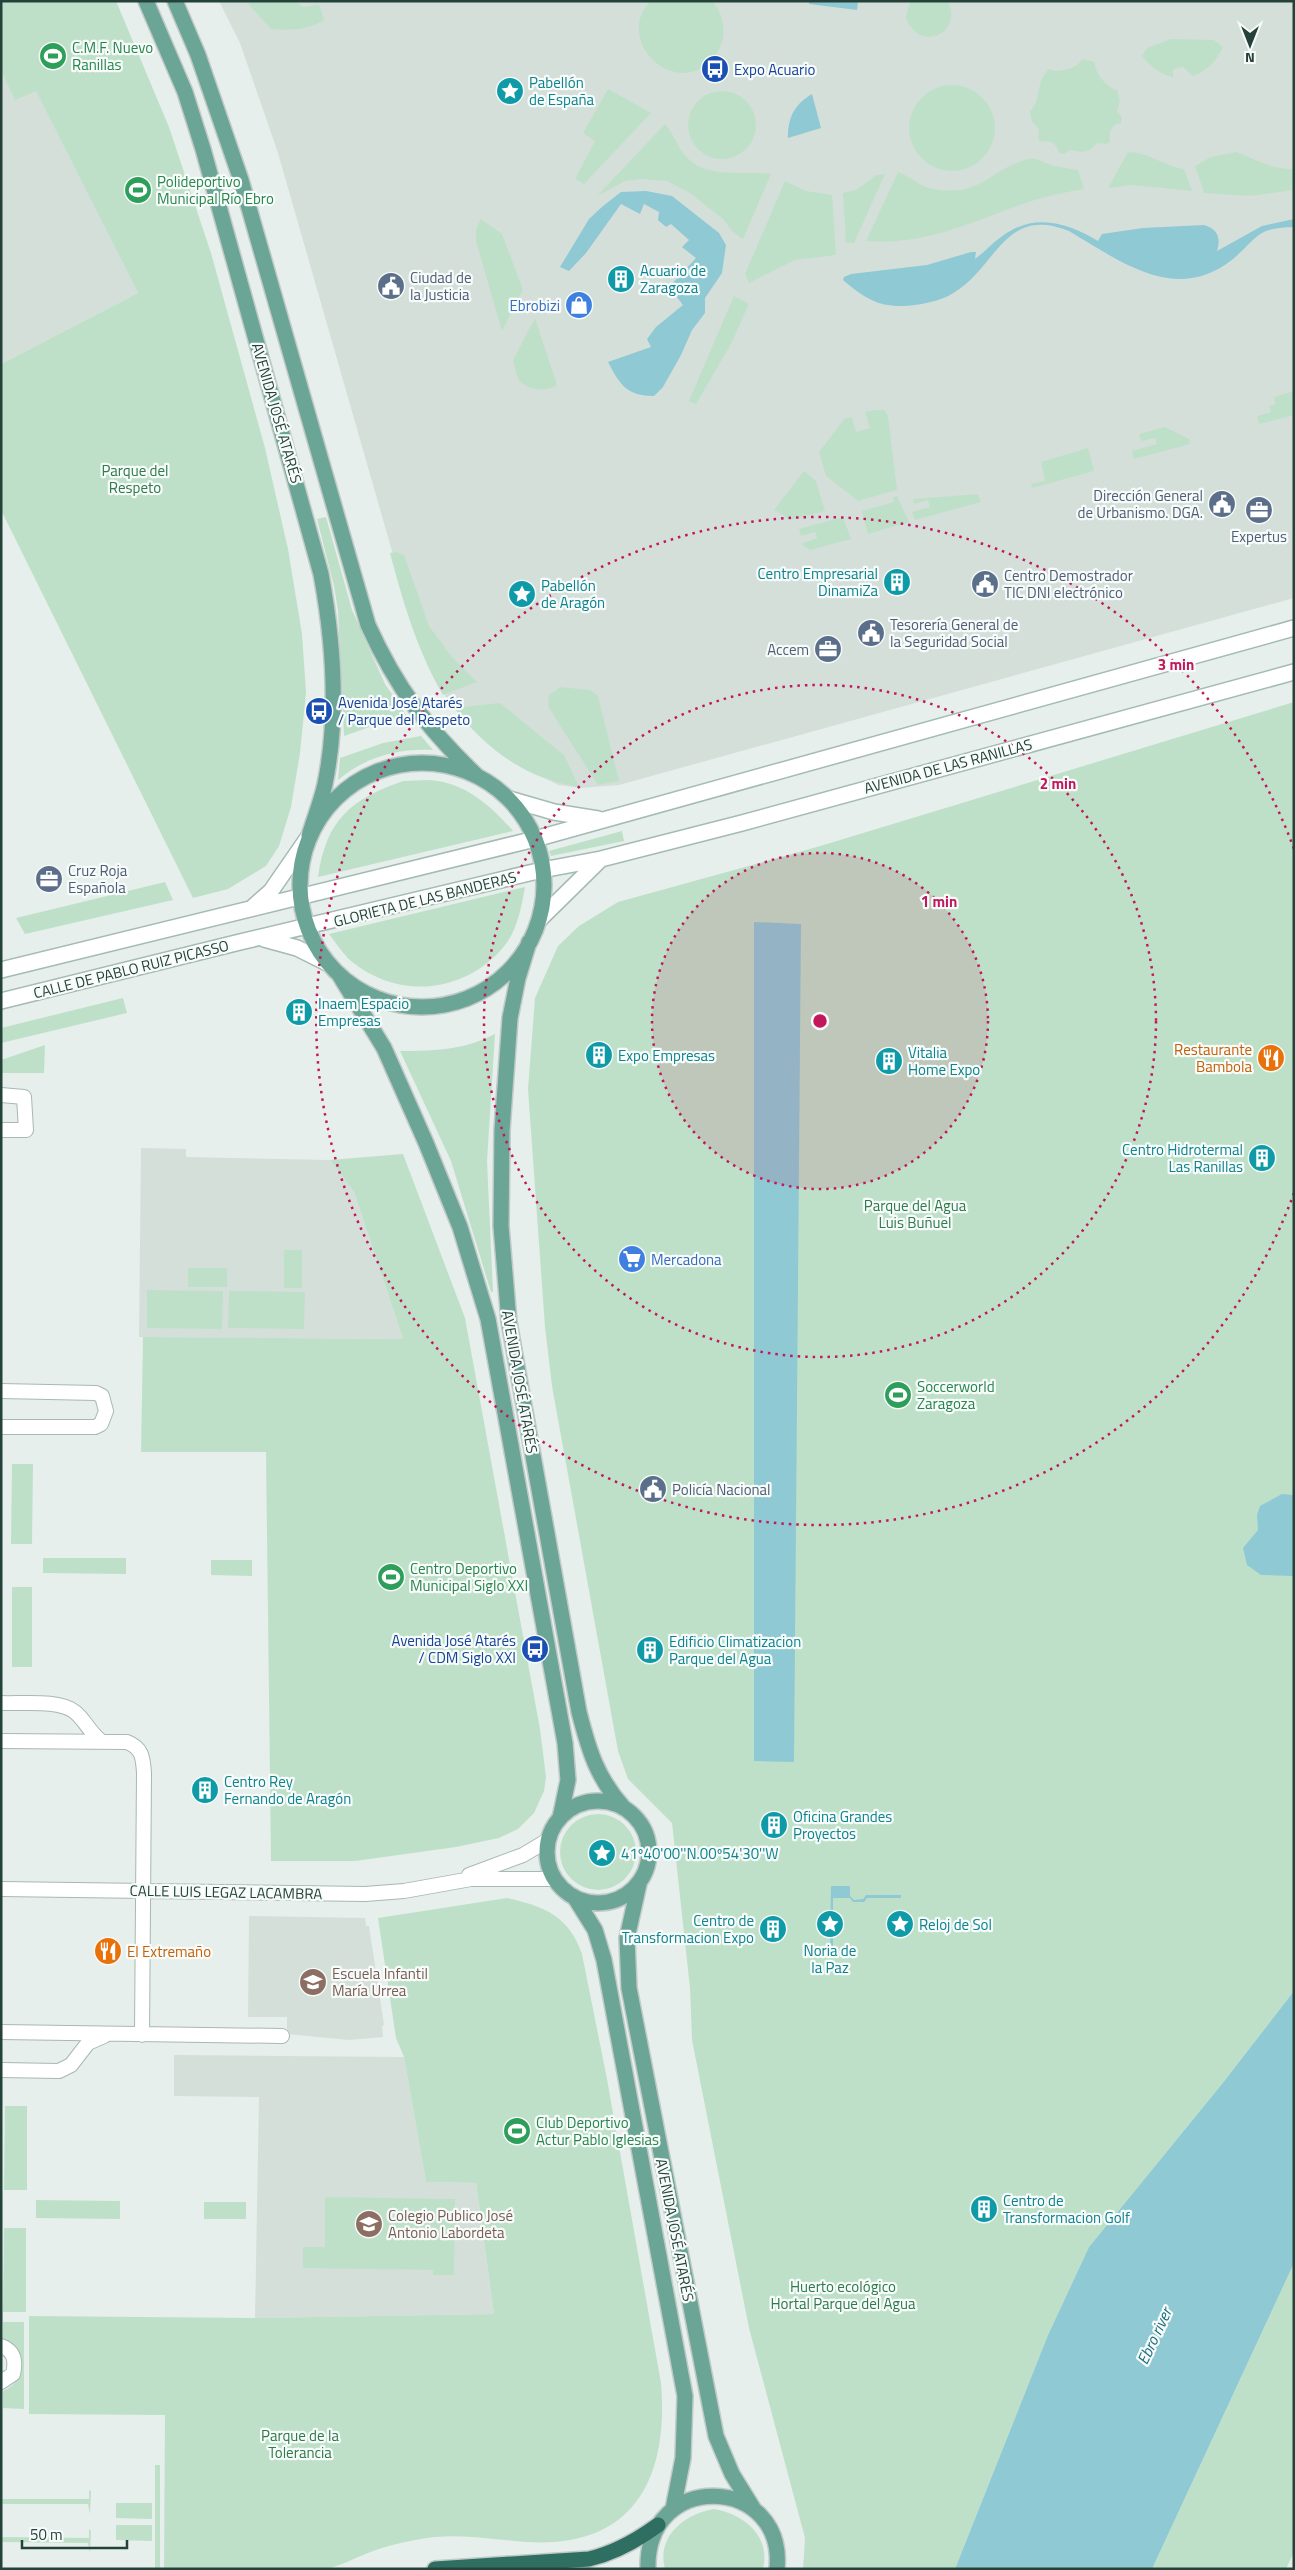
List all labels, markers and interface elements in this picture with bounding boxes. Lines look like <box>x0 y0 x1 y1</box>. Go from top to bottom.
north arrow <box>1225 20 1275 70</box>
place label: C.M.F. Nuevo Ranillas <box>72 36 153 76</box>
sports icon: C.M.F. Nuevo Ranillas <box>38 41 68 71</box>
text: N <box>1245 48 1255 69</box>
bus stop icon: Expo Acuario <box>700 54 730 84</box>
place label: Expo Acuario <box>734 58 816 81</box>
place label: Pabellón de España <box>529 71 595 111</box>
place icon: Pabellón de España <box>495 76 525 106</box>
place label: Polideportivo Municipal Río Ebro <box>157 170 274 210</box>
sports icon: Polideportivo Municipal Río Ebro <box>123 175 153 205</box>
place label: Acuario de Zaragoza <box>640 259 706 299</box>
building icon: Acuario de Zaragoza <box>606 264 636 294</box>
place label: Ciudad de la Justicia <box>410 266 472 306</box>
public building icon: Ciudad de la Justicia <box>376 271 406 301</box>
shop icon: Ebrobizi <box>564 290 594 320</box>
place label: Ebrobizi <box>510 294 560 317</box>
street label: AVENIDA JOSÉ ATARÉS <box>246 340 308 486</box>
park label: Parque del Respeto <box>101 459 169 499</box>
place label: Dirección General de Urbanismo. DGA. <box>1078 484 1203 524</box>
public building icon: Dirección General de Urbanismo. DGA. <box>1207 489 1237 519</box>
office icon: Expertus <box>1244 495 1274 525</box>
place label: Expertus <box>1231 525 1287 548</box>
place label: Centro Empresarial DinamiZa <box>758 562 878 602</box>
place label: Centro Demostrador TIC DNI electrónico <box>1004 564 1133 604</box>
building icon: Centro Empresarial DinamiZa <box>882 567 912 597</box>
public building icon: Centro Demostrador TIC DNI electrónico <box>970 569 1000 599</box>
place label: Pabellón de Aragón <box>541 574 605 614</box>
place icon: Pabellón de Aragón <box>507 579 537 609</box>
place label: Tesorería General de la Seguridad Social <box>890 613 1018 653</box>
public building icon: Tesorería General de la Seguridad Social <box>856 618 886 648</box>
office icon: Accem <box>813 634 843 664</box>
place label: Accem <box>767 638 809 661</box>
text: 3 min <box>1158 653 1194 676</box>
place label: Avenida José Atarés / Parque del Respeto <box>338 691 470 731</box>
bus stop icon: Avenida José Atarés / Parque del Respeto <box>304 696 334 726</box>
street label: AVENIDA DE LAS RANILLAS <box>861 732 1035 800</box>
text: 2 min <box>1040 772 1076 795</box>
place label: Cruz Roja Española <box>68 859 128 899</box>
office icon: Cruz Roja Española <box>34 864 64 894</box>
street label: GLORIETA DE LAS BANDERAS <box>331 865 519 933</box>
text: 1 min <box>921 890 957 913</box>
street label: CALLE DE PABLO RUIZ PICASSO <box>31 934 231 1004</box>
place label: Inaem Espacio Empresas <box>318 992 409 1032</box>
building icon: Inaem Espacio Empresas <box>284 997 314 1027</box>
centre of rings <box>811 1012 829 1030</box>
place label: Restaurante Bambola <box>1174 1038 1252 1078</box>
building icon: Expo Empresas <box>584 1040 614 1070</box>
place label: Vitalia Home Expo <box>908 1041 980 1081</box>
restaurant icon: Restaurante Bambola <box>1256 1043 1286 1073</box>
place label: Expo Empresas <box>618 1044 715 1067</box>
building icon: Vitalia Home Expo <box>874 1046 904 1076</box>
place label: Centro Hidrotermal Las Ranillas <box>1122 1138 1243 1178</box>
building icon: Centro Hidrotermal Las Ranillas <box>1247 1143 1277 1173</box>
park label: Parque del Agua Luis Buñuel <box>864 1194 967 1234</box>
supermarket icon: Mercadona <box>617 1244 647 1274</box>
place label: Mercadona <box>651 1248 722 1271</box>
street label: AVENIDA JOSÉ ATARÉS <box>496 1309 544 1455</box>
place label: Soccerworld Zaragoza <box>917 1375 995 1415</box>
sports icon: Soccerworld Zaragoza <box>883 1380 913 1410</box>
public building icon: Policía Nacional <box>638 1474 668 1504</box>
place label: Policía Nacional <box>672 1478 771 1501</box>
place label: Centro Deportivo Municipal Siglo XXI <box>410 1557 528 1597</box>
sports icon: Centro Deportivo Municipal Siglo XXI <box>376 1562 406 1592</box>
place label: Avenida José Atarés / CDM Siglo XXI <box>391 1629 516 1669</box>
place label: Edificio Climatizacion Parque del Agua <box>669 1630 801 1670</box>
bus stop icon: Avenida José Atarés / CDM Siglo XXI <box>520 1634 550 1664</box>
building icon: Edificio Climatizacion Parque del Agua <box>635 1635 665 1665</box>
place label: Centro Rey Fernando de Aragón <box>224 1770 351 1810</box>
building icon: Centro Rey Fernando de Aragón <box>190 1775 220 1805</box>
place label: Oficina Grandes Proyectos <box>793 1805 892 1845</box>
building icon: Oficina Grandes Proyectos <box>759 1810 789 1840</box>
place icon: 41º40'00''N.00º54'30''W <box>587 1838 617 1868</box>
place label: 41º40'00''N.00º54'30''W <box>621 1842 779 1865</box>
street label: CALLE LUIS LEGAZ LACAMBRA <box>129 1879 323 1905</box>
place label: Centro de Transformacion Expo <box>622 1909 754 1949</box>
place icon: Noria de la Paz <box>815 1909 845 1939</box>
place icon: Reloj de Sol <box>885 1909 915 1939</box>
place label: Reloj de Sol <box>919 1913 992 1936</box>
building icon: Centro de Transformacion Expo <box>758 1914 788 1944</box>
restaurant icon: El Extremaño <box>93 1936 123 1966</box>
place label: Noria de la Paz <box>804 1939 856 1979</box>
place label: El Extremaño <box>127 1940 211 1963</box>
place label: Escuela Infantil María Urrea <box>332 1962 428 2002</box>
school or university icon: Escuela Infantil María Urrea <box>298 1967 328 1997</box>
place label: Club Deportivo Actur Pablo Iglesias <box>536 2111 659 2151</box>
sports icon: Club Deportivo Actur Pablo Iglesias <box>502 2116 532 2146</box>
street label: AVENIDA JOSÉ ATARÉS <box>650 2157 700 2303</box>
place label: Centro de Transformacion Golf <box>1003 2189 1130 2229</box>
building icon: Centro de Transformacion Golf <box>969 2194 999 2224</box>
place label: Colegio Publico José Antonio Labordeta <box>388 2204 513 2244</box>
school or university icon: Colegio Publico José Antonio Labordeta <box>354 2209 384 2239</box>
park label: Huerto ecológico Hortal Parque del Agua <box>770 2275 916 2315</box>
water label: Ebro river <box>1130 2302 1178 2368</box>
park label: Parque de la Tolerancia <box>261 2424 339 2464</box>
scale bar <box>22 2518 128 2550</box>
text: 50 m <box>30 2523 63 2546</box>

